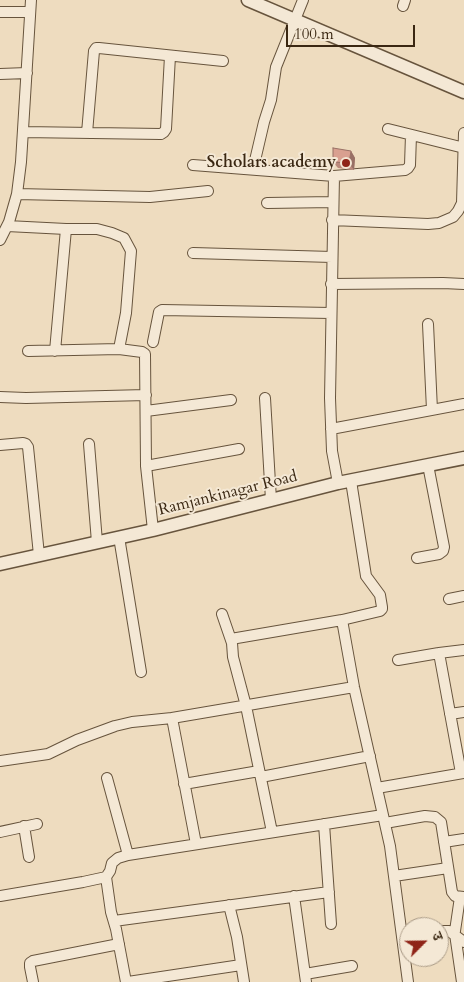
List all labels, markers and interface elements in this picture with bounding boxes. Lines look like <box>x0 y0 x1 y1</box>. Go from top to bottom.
scale bar <box>289 15 418 47</box>
text: 100 m <box>294 24 334 44</box>
place label: Scholars academy <box>207 153 336 173</box>
marker: Scholars academy <box>340 157 352 169</box>
street label: Ramjankinagar Road <box>157 467 299 521</box>
north arrow <box>399 917 449 967</box>
text: उ <box>427 929 447 943</box>

